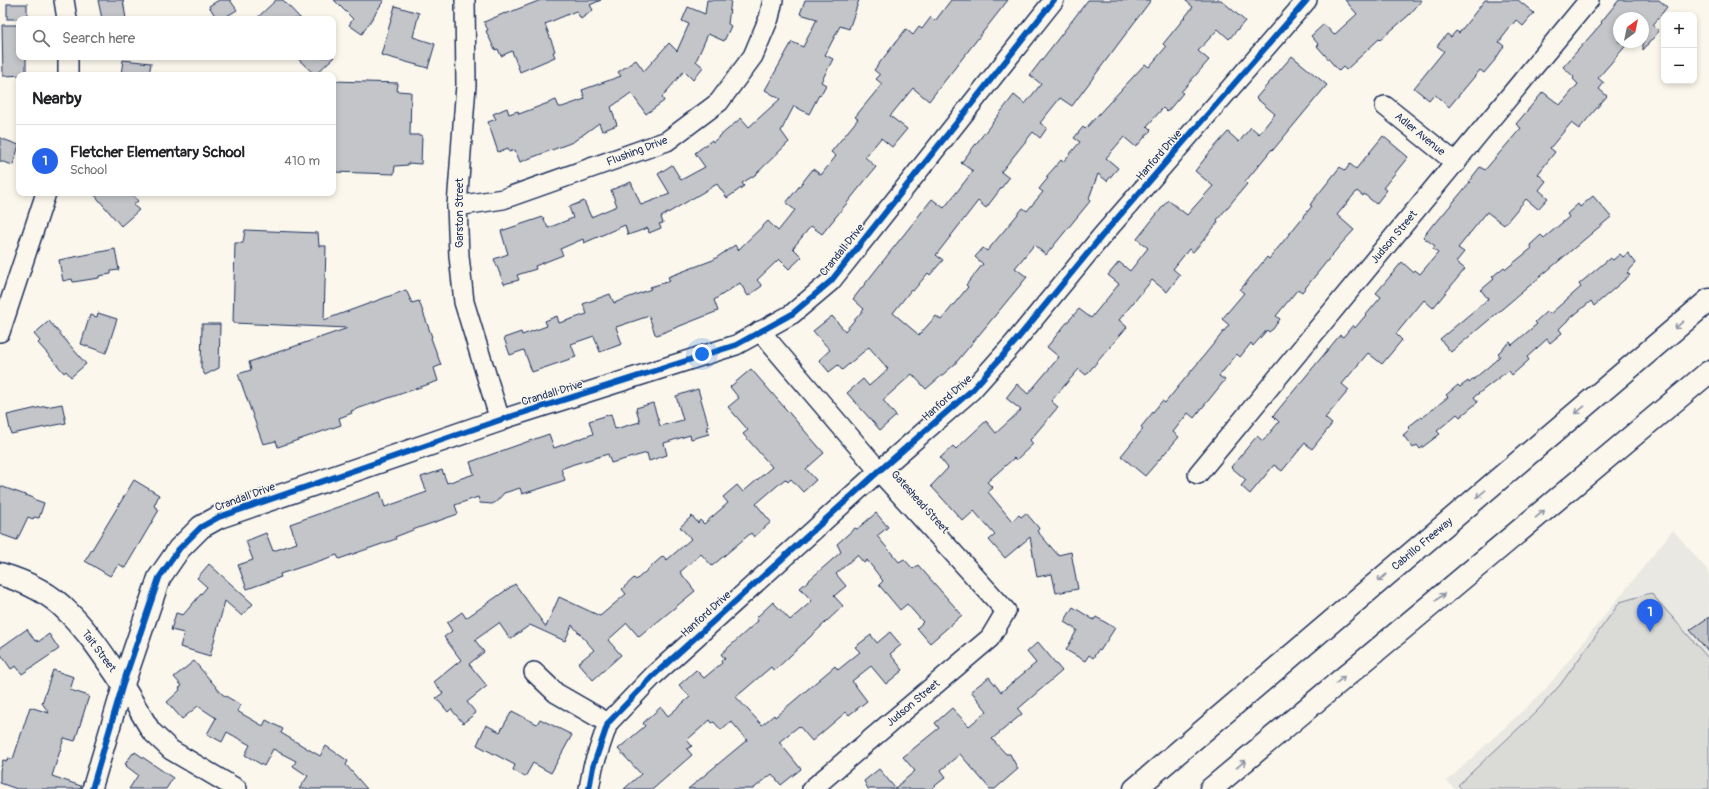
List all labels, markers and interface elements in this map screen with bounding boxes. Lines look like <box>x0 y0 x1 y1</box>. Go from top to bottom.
north arrow <box>1613 12 1649 48</box>
map controls <box>1661 12 1697 84</box>
button: + <box>1661 12 1697 48</box>
search box <box>16 16 336 60</box>
icon: search <box>30 27 52 49</box>
text: Search here <box>62 29 135 48</box>
button: − <box>1661 48 1697 84</box>
text: Nearby <box>32 88 81 109</box>
street label: Adler Avenue <box>1392 110 1448 159</box>
street label: Hanford Drive <box>1134 127 1185 183</box>
street label: Flushing Drive <box>605 133 670 169</box>
text: Fletcher Elementary School <box>70 143 245 162</box>
text: 1 <box>42 153 48 169</box>
text: 410 m <box>284 153 320 169</box>
text: School <box>70 162 107 178</box>
street label: Garston Street <box>453 177 466 248</box>
street label: Judson Street <box>1368 207 1420 266</box>
street label: Crandall Drive <box>817 221 867 279</box>
one-way arrow <box>1674 321 1685 330</box>
your location <box>692 344 712 364</box>
street label: Hanford Drive <box>919 372 975 424</box>
street label: Crandall Drive <box>520 377 585 408</box>
one-way arrow <box>1575 405 1586 414</box>
street label: Gateshead Street <box>888 468 952 537</box>
street label: Crandall Drive <box>213 480 278 514</box>
one-way arrow <box>1476 489 1487 498</box>
one-way arrow <box>1534 509 1545 518</box>
street label: Cabrillo Freeway <box>1389 515 1455 573</box>
one-way arrow <box>1377 574 1388 583</box>
street label: Hanford Drive <box>678 588 734 640</box>
one-way arrow <box>1434 593 1445 601</box>
pin: 1 <box>1637 599 1663 632</box>
street label: Tait Street <box>79 627 119 675</box>
one-way arrow <box>1335 676 1346 685</box>
street label: Judson Street <box>884 677 943 729</box>
one-way arrow <box>1235 759 1246 768</box>

